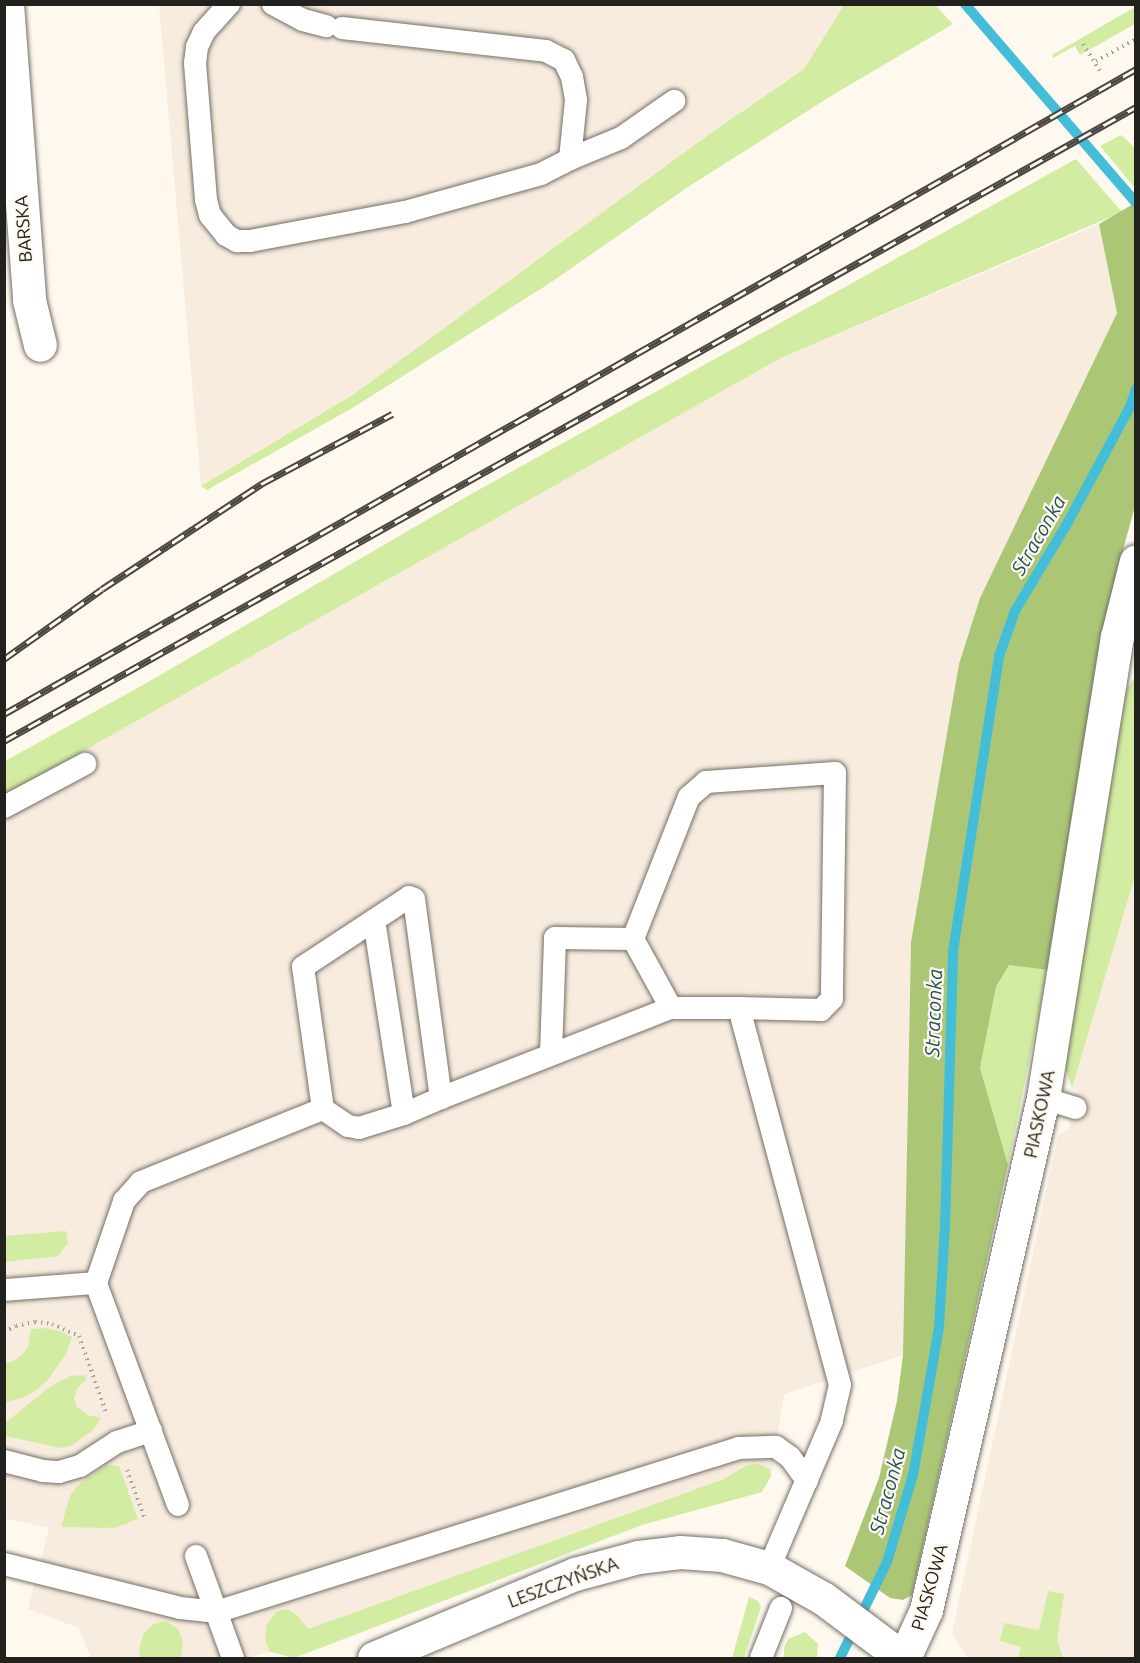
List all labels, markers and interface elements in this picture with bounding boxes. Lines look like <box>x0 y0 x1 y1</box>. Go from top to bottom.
street label: BARSKA <box>10 195 36 263</box>
water label: Straconka <box>1006 491 1070 579</box>
water label: Straconka <box>919 969 947 1057</box>
street label: PIASKOWA <box>1019 1068 1059 1160</box>
water label: Straconka <box>864 1445 910 1537</box>
street label: PIASKOWA <box>906 1541 952 1633</box>
street label: LESZCZYŃSKA <box>505 1552 621 1612</box>

